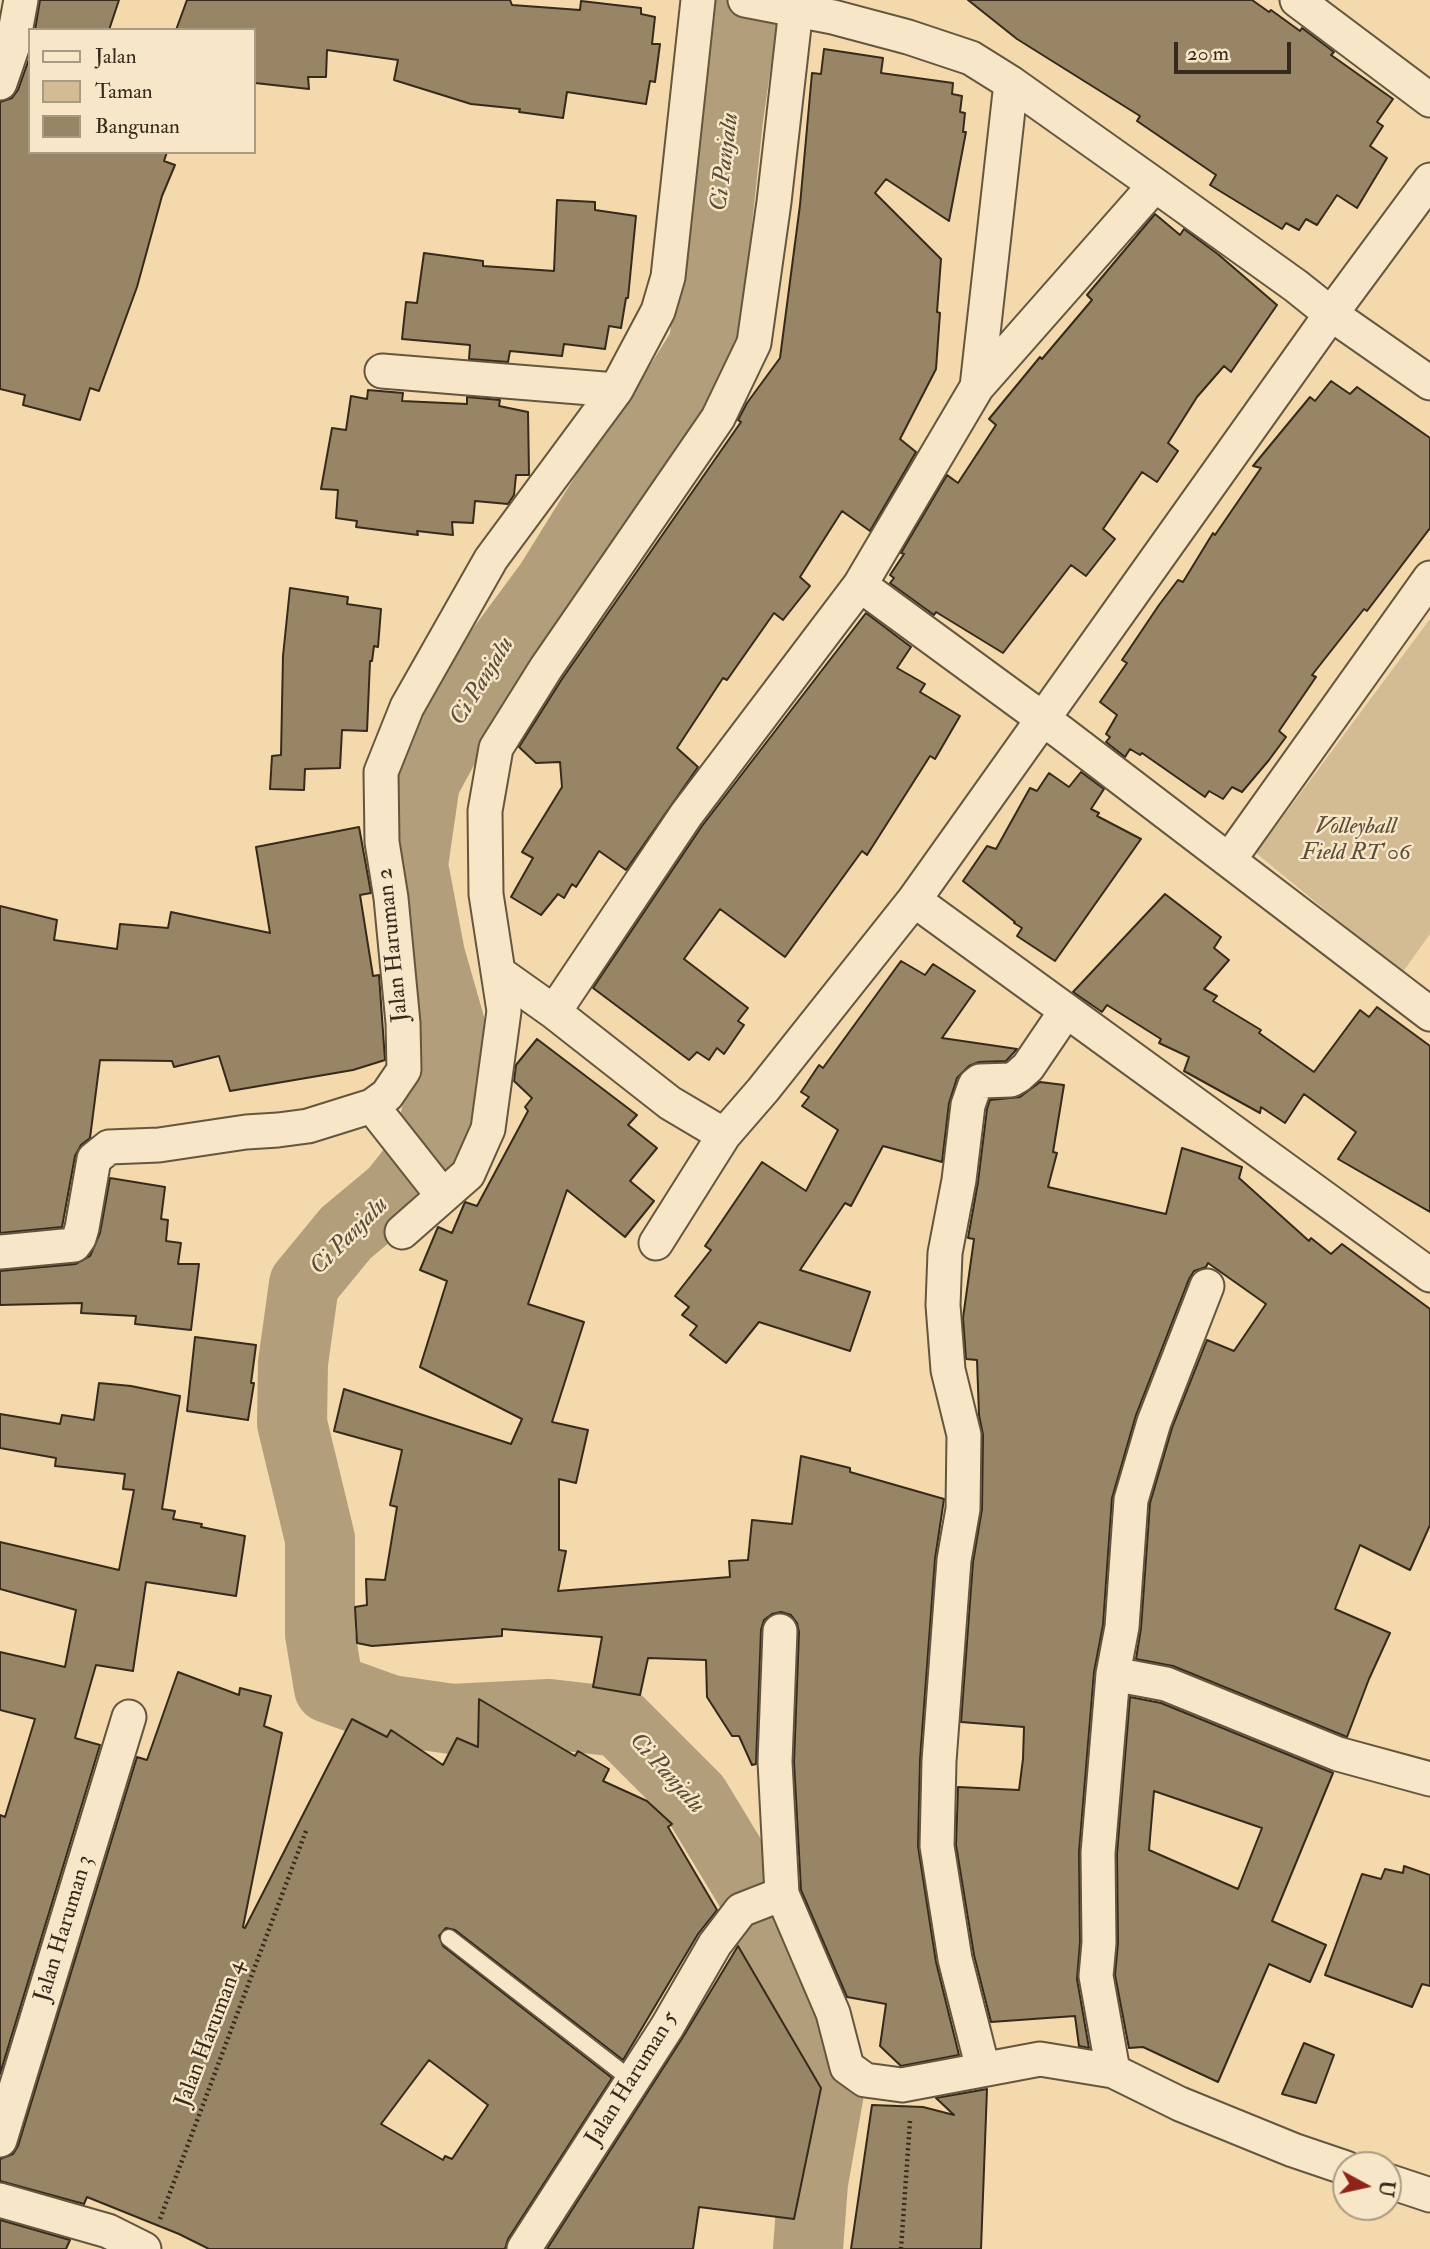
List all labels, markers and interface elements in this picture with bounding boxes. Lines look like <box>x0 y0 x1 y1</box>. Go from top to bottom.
legend <box>28 28 256 154</box>
scale bar <box>1178 28 1295 72</box>
text: 20 m <box>1187 40 1229 67</box>
text: Jalan <box>95 43 137 70</box>
text: Taman <box>95 78 153 105</box>
water label: Ci Panjalu <box>706 111 746 213</box>
text: Bangunan <box>95 113 180 140</box>
water label: Ci Panjalu <box>445 632 521 732</box>
park label: Volleyball Field RT 06 <box>1301 814 1411 868</box>
street label: Jalan Haruman 2 <box>372 867 416 1023</box>
water label: Ci Panjalu <box>305 1192 395 1282</box>
water label: Ci Panjalu <box>622 1728 710 1820</box>
street label: Jalan Haruman 3 <box>30 1852 100 2006</box>
street label: Jalan Haruman 4 <box>170 1956 252 2112</box>
street label: Jalan Haruman 5 <box>581 2007 685 2151</box>
north arrow <box>1332 2151 1402 2221</box>
text: U <box>1373 2179 1399 2198</box>

